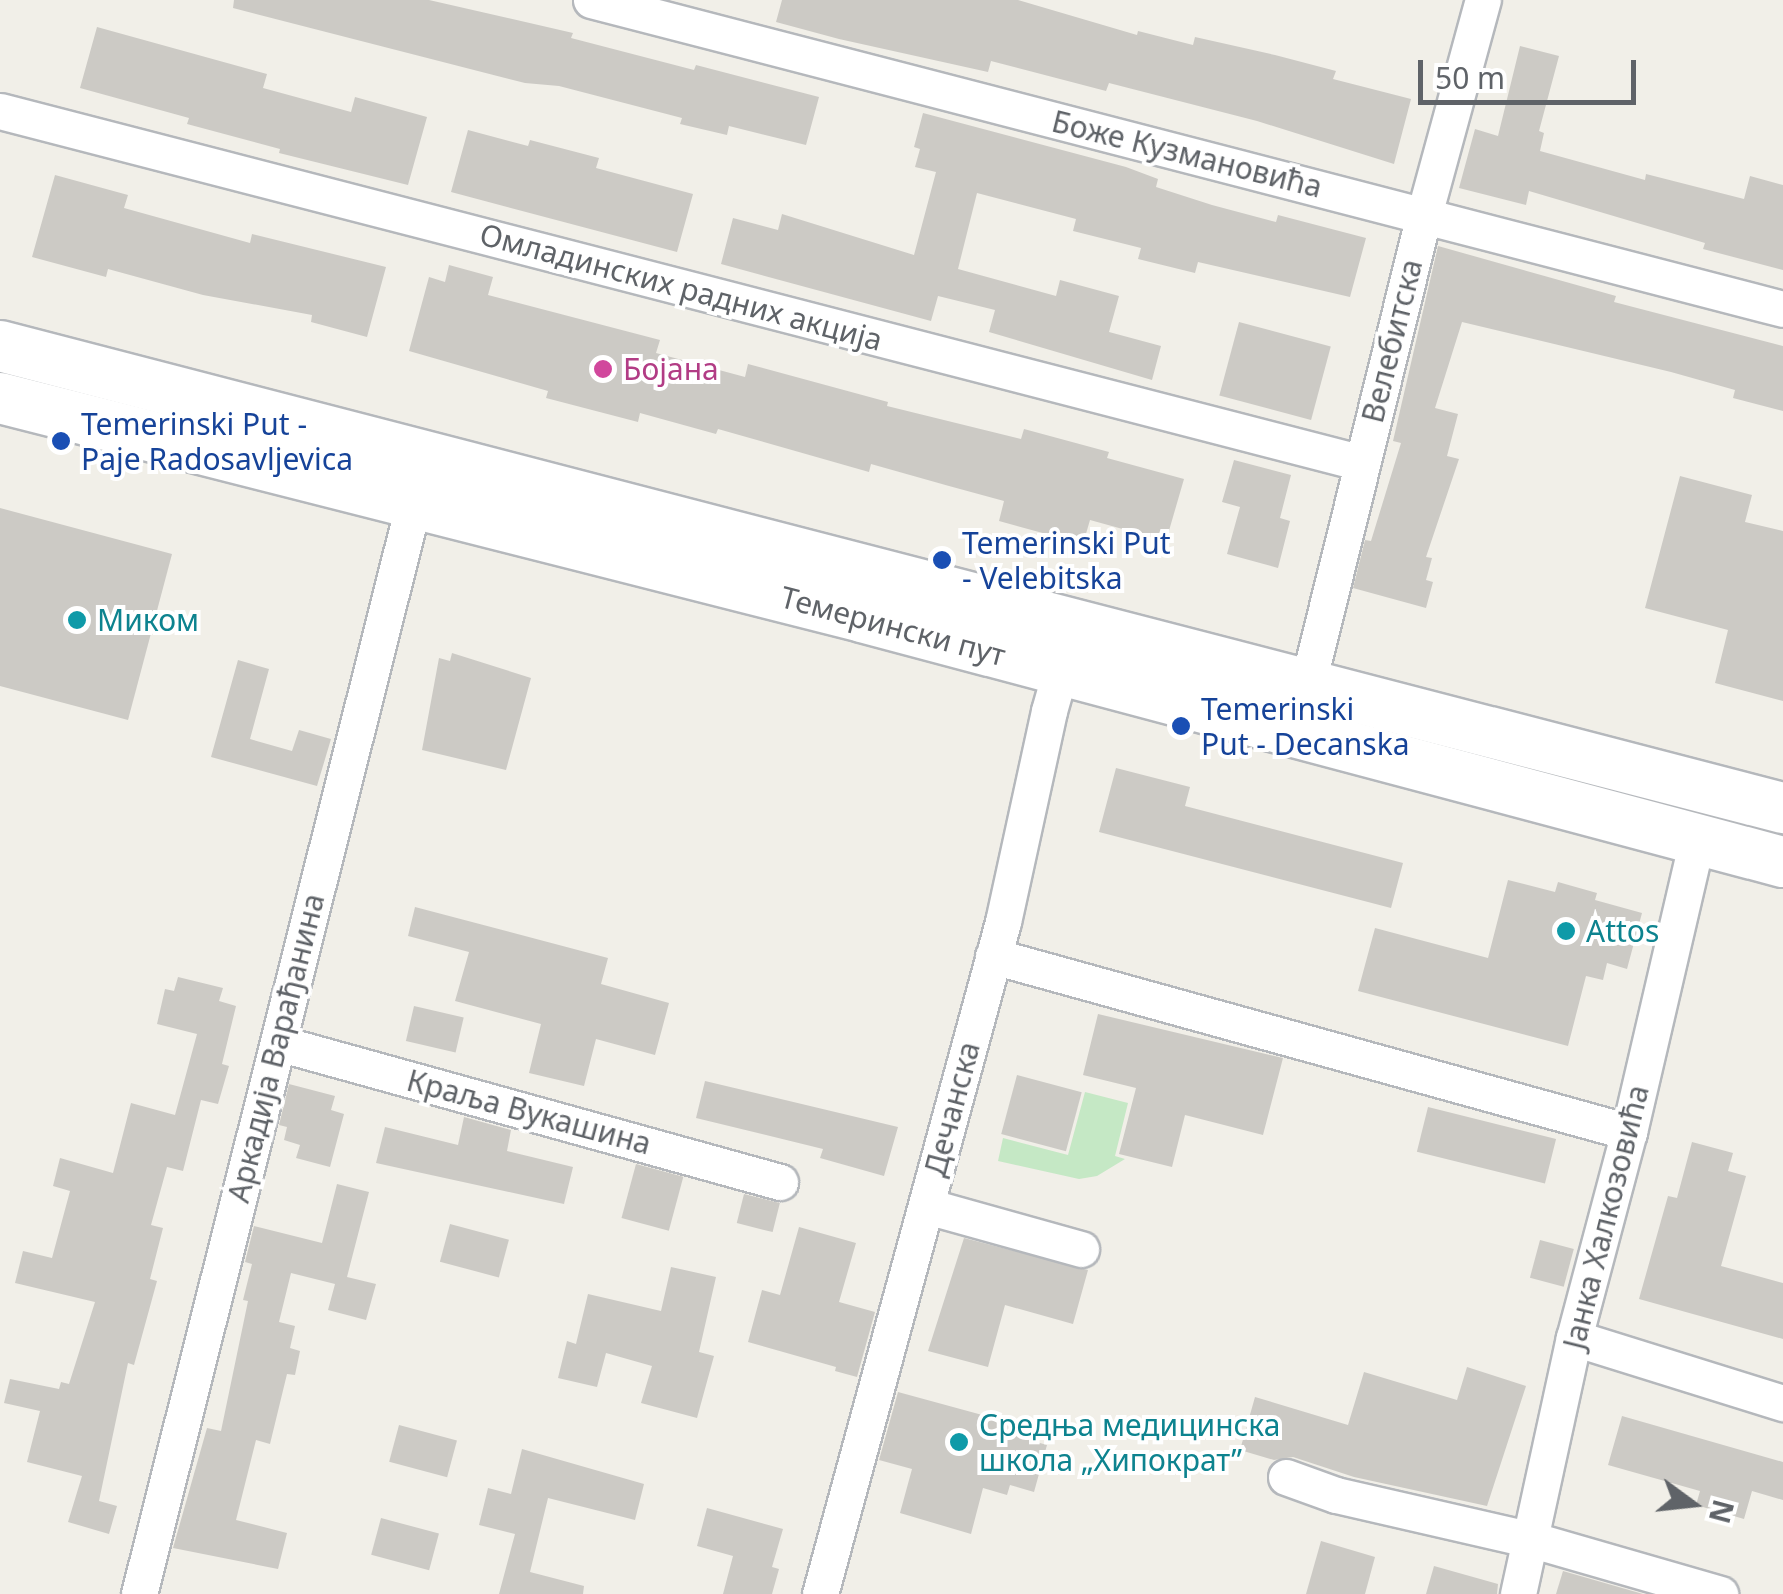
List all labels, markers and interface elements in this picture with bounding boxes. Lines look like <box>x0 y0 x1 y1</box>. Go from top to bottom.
scale bar <box>1423 40 1640 102</box>
text: 50 m <box>1435 57 1505 98</box>
street label: Боже Кузмановића <box>1048 103 1326 205</box>
street label: Омладинских радних акција <box>476 216 886 358</box>
street label: Велебитска <box>1354 256 1430 426</box>
place label: Бојана <box>623 351 719 387</box>
marker: Бојана <box>592 358 614 380</box>
place label: Temerinski Put - Paje Radosavljevica <box>81 406 353 476</box>
marker: Temerinski Put - Paje Radosavljevica <box>50 430 72 452</box>
place label: Temerinski Put - Velebitska <box>962 525 1171 596</box>
marker: Temerinski Put - Velebitska <box>931 549 953 571</box>
street label: Темерински пут <box>777 579 1009 673</box>
place label: Миком <box>97 602 199 638</box>
marker: Миком <box>66 609 88 631</box>
place label: Temerinski Put - Decanska <box>1201 691 1410 762</box>
marker: Temerinski Put - Decanska <box>1170 715 1192 737</box>
street label: Аркадија Варађанина <box>220 890 332 1206</box>
place label: Attos <box>1586 913 1659 949</box>
marker: Attos <box>1555 920 1577 942</box>
street label: Дечанска <box>917 1038 987 1180</box>
street label: Краља Вукашина <box>403 1062 655 1162</box>
street label: Јанка Халкозовића <box>1556 1081 1656 1353</box>
place label: Средња медицинска школа „Хипократ” <box>979 1407 1280 1478</box>
marker: Средња медицинска школа „Хипократ” <box>948 1431 970 1453</box>
north arrow <box>1643 1454 1743 1554</box>
text: N <box>1701 1496 1743 1528</box>

